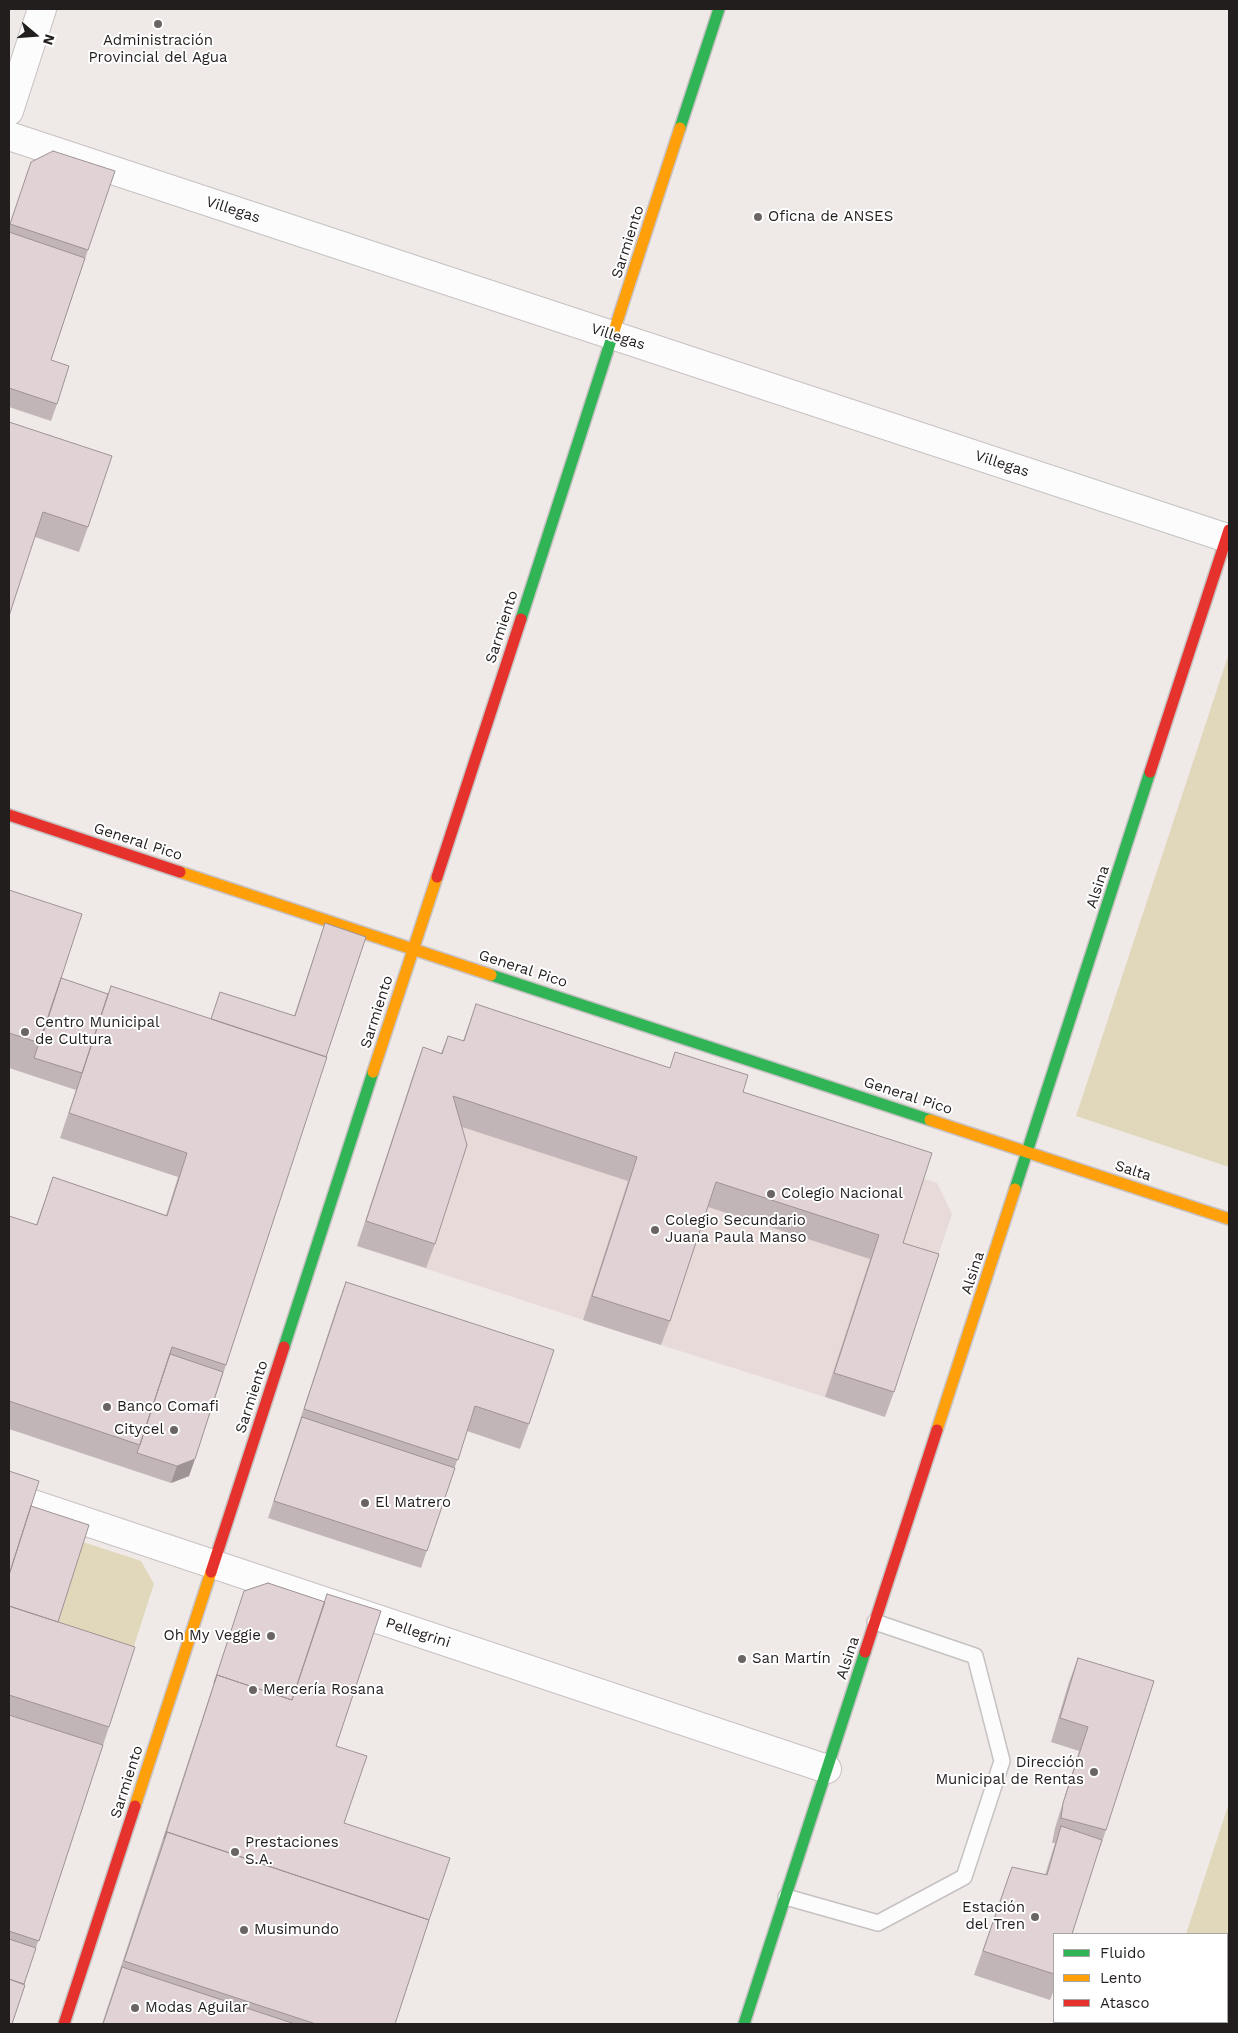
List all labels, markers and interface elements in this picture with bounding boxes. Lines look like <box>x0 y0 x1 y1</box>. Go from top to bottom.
north arrow <box>10 10 60 60</box>
marker: Administración Provincial del Agua <box>152 18 164 30</box>
text: N <box>40 32 58 47</box>
place label: Administración Provincial del Agua <box>88 32 228 67</box>
street label: Villegas <box>204 193 262 227</box>
street label: Sarmiento <box>608 203 648 281</box>
place label: Oficna de ANSES <box>768 208 893 226</box>
marker: Oficna de ANSES <box>752 211 764 223</box>
street label: Villegas <box>589 320 647 354</box>
street label: Villegas <box>973 447 1031 481</box>
street label: Sarmiento <box>482 588 522 666</box>
street label: General Pico <box>91 819 185 865</box>
street label: Alsina <box>1083 863 1113 911</box>
street label: General Pico <box>476 946 570 992</box>
street label: Sarmiento <box>357 973 397 1051</box>
place label: Centro Municipal de Cultura <box>35 1014 159 1049</box>
marker: Centro Municipal de Cultura <box>19 1026 31 1038</box>
street label: General Pico <box>861 1073 955 1119</box>
street label: Salta <box>1113 1157 1153 1185</box>
place label: Colegio Nacional <box>781 1185 903 1203</box>
marker: Colegio Nacional <box>765 1188 777 1200</box>
place label: Colegio Secundario Juana Paula Manso <box>665 1212 806 1247</box>
marker: Colegio Secundario Juana Paula Manso <box>649 1224 661 1236</box>
street label: Alsina <box>958 1249 988 1297</box>
street label: Sarmiento <box>232 1358 272 1436</box>
place label: Banco Comafi <box>117 1398 219 1416</box>
marker: Banco Comafi <box>101 1401 113 1413</box>
place label: Citycel <box>114 1421 164 1439</box>
marker: Citycel <box>168 1424 180 1436</box>
place label: El Matrero <box>375 1494 451 1512</box>
marker: El Matrero <box>359 1497 371 1509</box>
street label: Pellegrini <box>383 1614 453 1652</box>
place label: Oh My Veggie <box>164 1627 261 1645</box>
marker: Oh My Veggie <box>265 1630 277 1642</box>
street label: Alsina <box>833 1634 863 1682</box>
place label: San Martín <box>752 1650 831 1668</box>
marker: San Martín <box>736 1653 748 1665</box>
place label: Mercería Rosana <box>263 1681 384 1699</box>
marker: Mercería Rosana <box>247 1684 259 1696</box>
street label: Sarmiento <box>107 1743 147 1821</box>
place label: Dirección Municipal de Rentas <box>935 1754 1084 1789</box>
marker: Dirección Municipal de Rentas <box>1088 1766 1100 1778</box>
place label: Prestaciones S.A. <box>245 1834 339 1869</box>
marker: Prestaciones S.A. <box>229 1846 241 1858</box>
place label: Estación del Tren <box>962 1899 1025 1934</box>
marker: Estación del Tren <box>1029 1911 1041 1923</box>
place label: Musimundo <box>254 1921 339 1939</box>
marker: Musimundo <box>238 1924 250 1936</box>
legend <box>1053 1933 1228 2023</box>
text: Fluido <box>1100 1944 1145 1962</box>
text: Lento <box>1100 1969 1142 1987</box>
text: Atasco <box>1100 1994 1149 2012</box>
place label: Modas Aguilar <box>145 1999 248 2017</box>
marker: Modas Aguilar <box>129 2002 141 2014</box>

